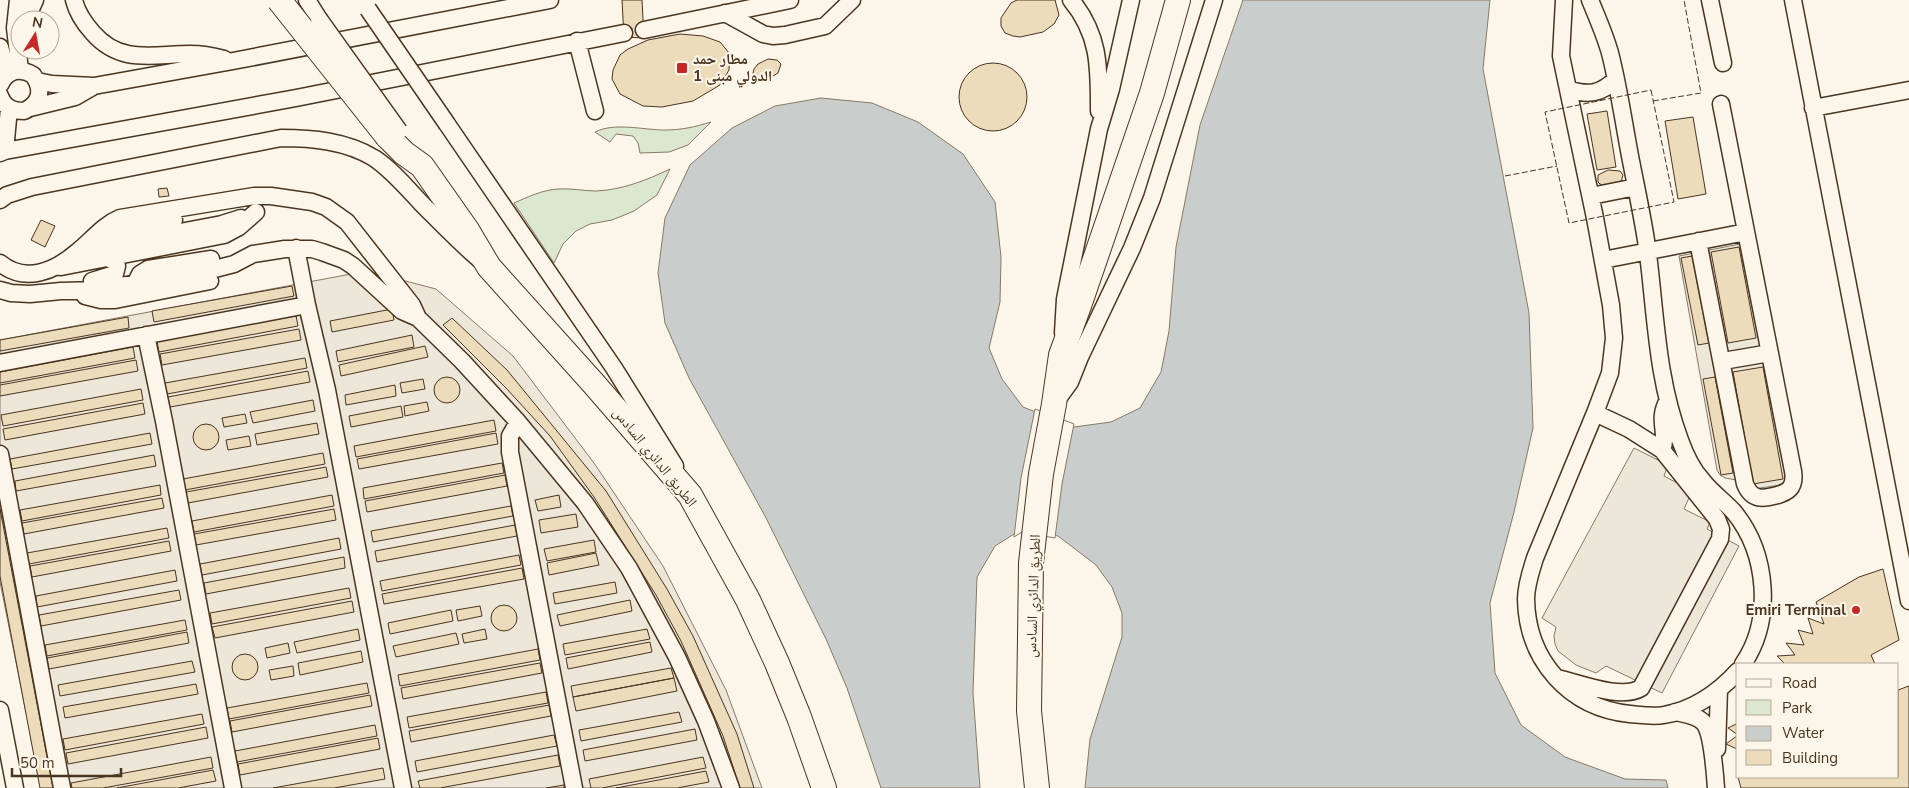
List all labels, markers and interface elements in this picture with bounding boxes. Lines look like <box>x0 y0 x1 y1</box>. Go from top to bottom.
north arrow <box>10 10 60 60</box>
text: N <box>30 12 44 33</box>
place label: مطار حمد الدولي مبنى 1 <box>693 49 772 88</box>
marker: مطار حمد الدولي مبنى 1 <box>675 61 689 75</box>
street label: الطريق الدائري السادس <box>607 403 702 512</box>
street label: الطريق الدائري السادس <box>1021 534 1047 658</box>
place label: Emiri Terminal <box>1745 600 1846 620</box>
marker: Emiri Terminal <box>1850 604 1862 616</box>
legend <box>1736 663 1899 778</box>
text: Road <box>1782 673 1817 693</box>
text: Park <box>1782 698 1812 718</box>
text: Water <box>1782 723 1825 743</box>
scale bar <box>12 746 121 778</box>
text: Building <box>1782 748 1838 768</box>
text: 50 m <box>20 753 55 773</box>

